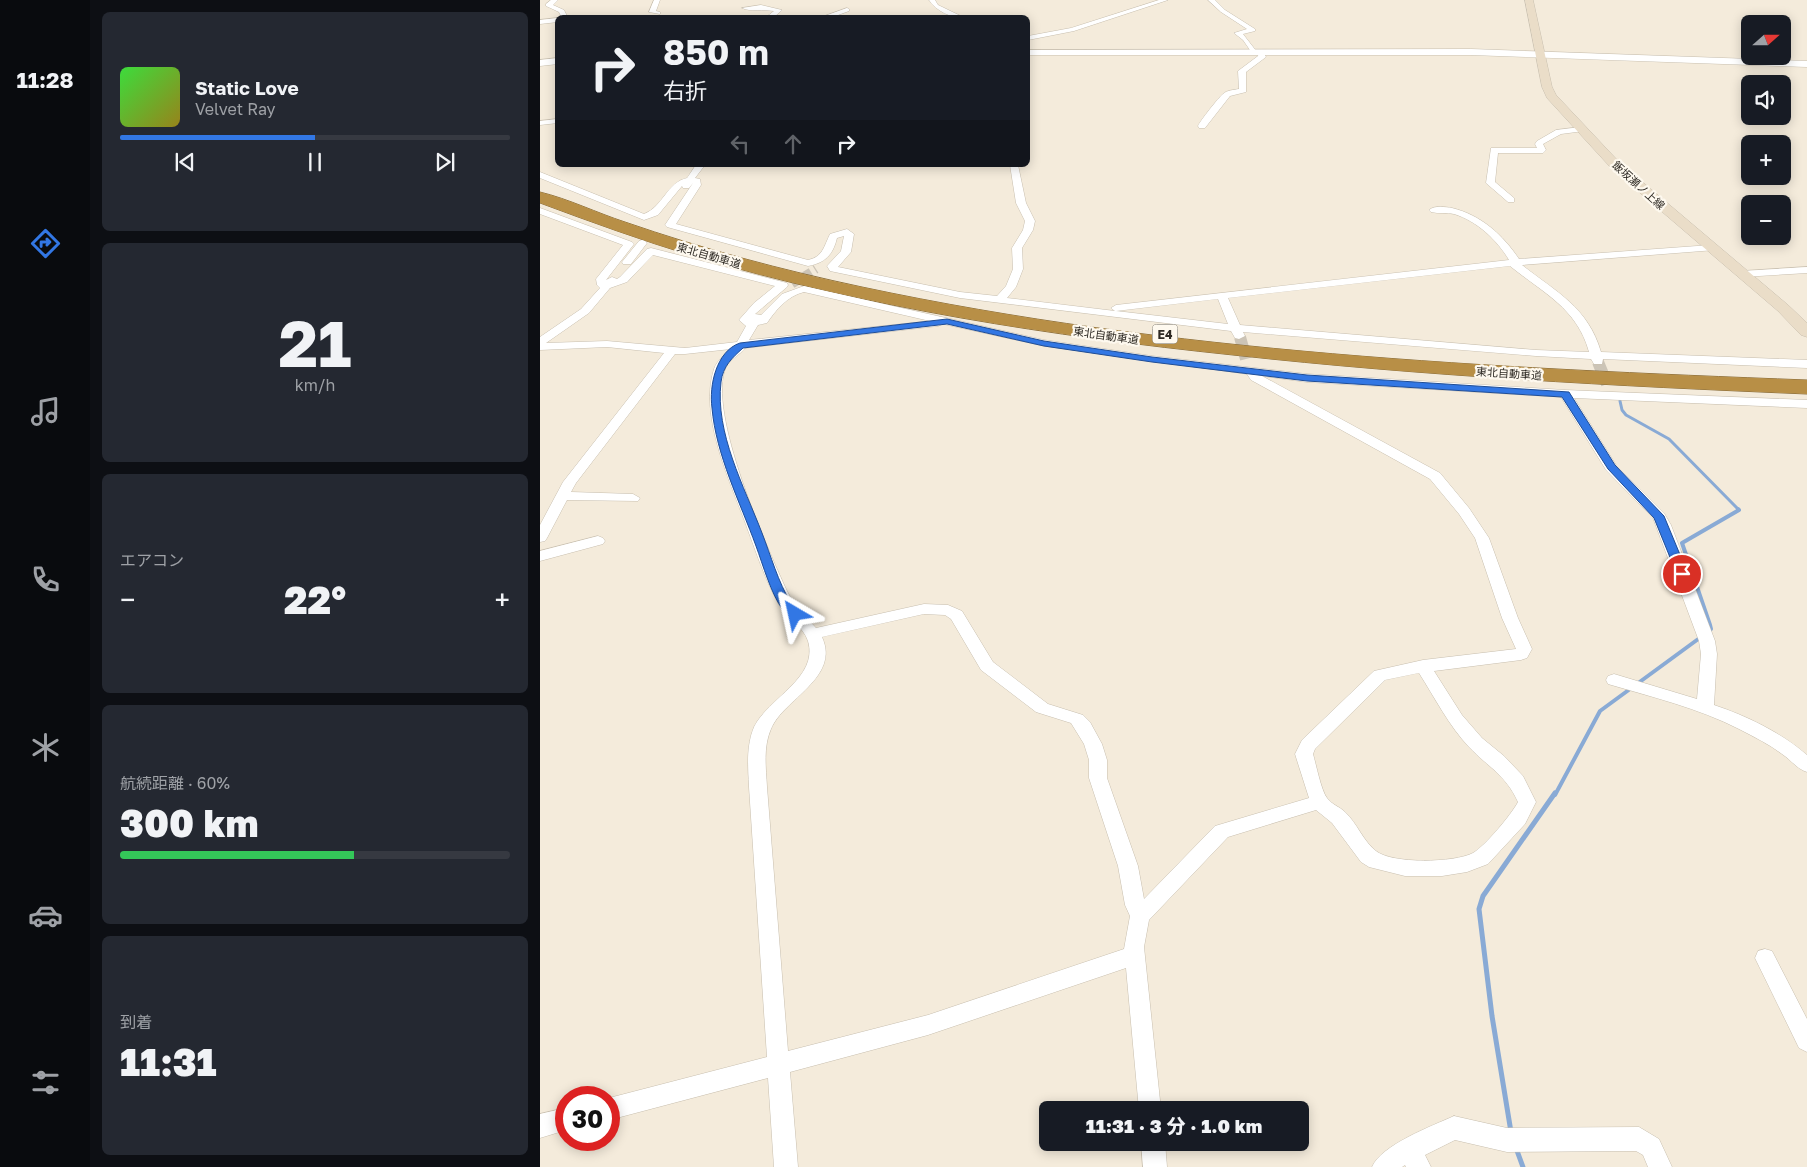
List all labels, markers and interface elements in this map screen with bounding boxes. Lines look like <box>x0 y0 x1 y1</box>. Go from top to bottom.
north arrow <box>1741 15 1791 65</box>
map controls <box>1741 15 1791 245</box>
text: 850 m <box>663 31 769 73</box>
icon: right <box>580 35 645 100</box>
text: 11:28 <box>16 66 74 93</box>
button: sound <box>1741 75 1791 125</box>
text: Static Love <box>195 76 299 99</box>
text: 右折 <box>663 77 707 104</box>
text: Velvet Ray <box>195 99 276 119</box>
icon: left <box>726 130 754 158</box>
icon: ahead <box>779 130 807 158</box>
icon: right <box>832 130 860 158</box>
button: + <box>1741 135 1791 185</box>
icon: previous <box>171 148 199 176</box>
icon: pause <box>301 148 329 176</box>
icon: next <box>431 148 459 176</box>
street label: 飯坂瀬ノ上線 <box>1610 158 1668 212</box>
button: − <box>1741 195 1791 245</box>
icon: directions <box>28 226 63 261</box>
street label: 東北自動車道 <box>675 240 743 270</box>
text: 21 <box>278 303 352 381</box>
street label: 東北自動車道 <box>1072 324 1140 346</box>
road number: E4 <box>1152 324 1178 344</box>
street label: 東北自動車道 <box>1476 364 1542 382</box>
text: km/h <box>295 375 335 395</box>
icon: music <box>28 394 63 429</box>
text: エアコン <box>120 550 184 570</box>
pin <box>1661 553 1703 595</box>
icon: arrive <box>1668 560 1696 588</box>
icon: phone <box>28 562 63 597</box>
text: 22° <box>284 577 346 622</box>
text: − <box>120 583 135 616</box>
text: + <box>495 583 510 616</box>
position arrow <box>768 587 820 639</box>
icon: climate <box>28 730 63 765</box>
text: 航続距離 · 60% <box>120 773 230 793</box>
text: 300 km <box>120 800 259 845</box>
icon: car <box>28 898 63 933</box>
text: 到着 <box>120 1012 152 1032</box>
text: 11:31 <box>120 1039 217 1084</box>
icon: filters <box>28 1065 63 1100</box>
speed limit sign: 30 <box>555 1086 620 1151</box>
text: 11:31 · 3 分 · 1.0 km <box>1086 1114 1262 1137</box>

